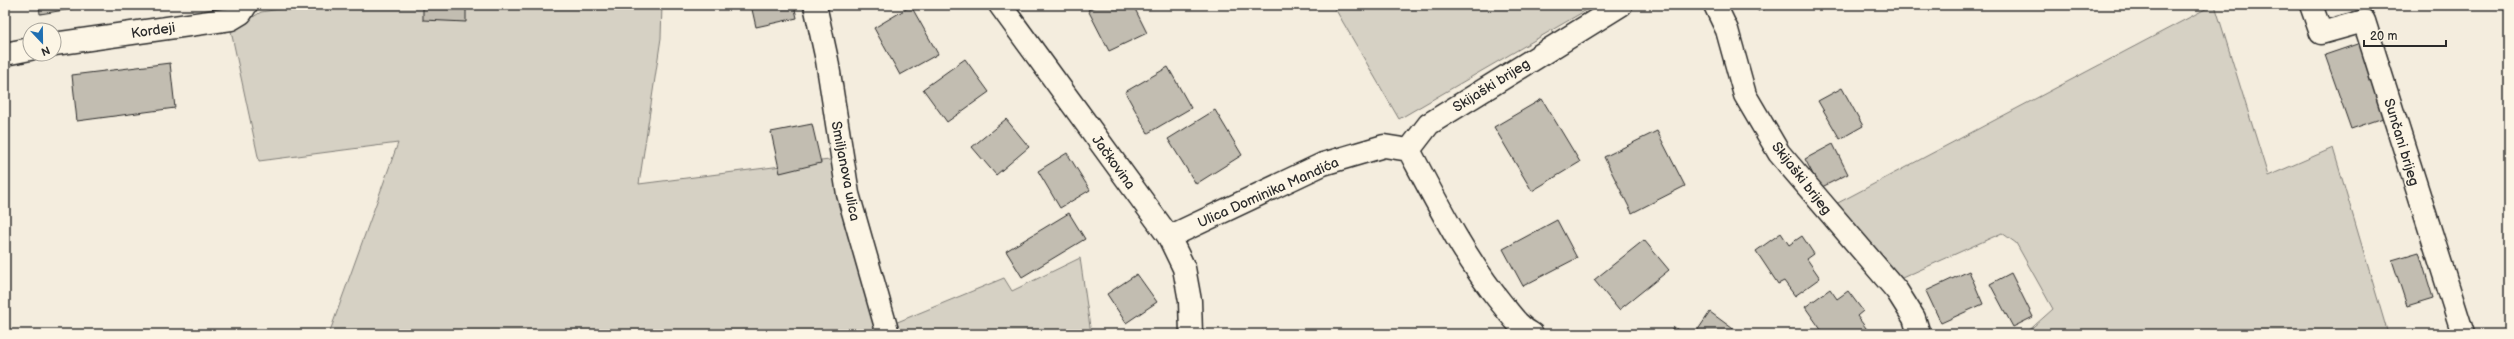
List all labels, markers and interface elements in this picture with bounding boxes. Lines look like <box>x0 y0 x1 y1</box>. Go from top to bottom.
street label: Kordeji <box>130 19 176 42</box>
north arrow <box>22 22 62 62</box>
scale bar <box>2364 22 2446 48</box>
text: 20 m <box>2370 29 2397 44</box>
text: N <box>39 43 52 58</box>
street label: Skijaški brijeg <box>1450 55 1533 116</box>
street label: Sunčani brijeg <box>2380 96 2423 188</box>
street label: Smiljanova ulica <box>827 120 864 223</box>
street label: Jačkovina <box>1088 132 1139 193</box>
street label: Skijaški brijeg <box>1768 139 1835 218</box>
street label: Ulica Dominika Mandića <box>1195 154 1341 231</box>

